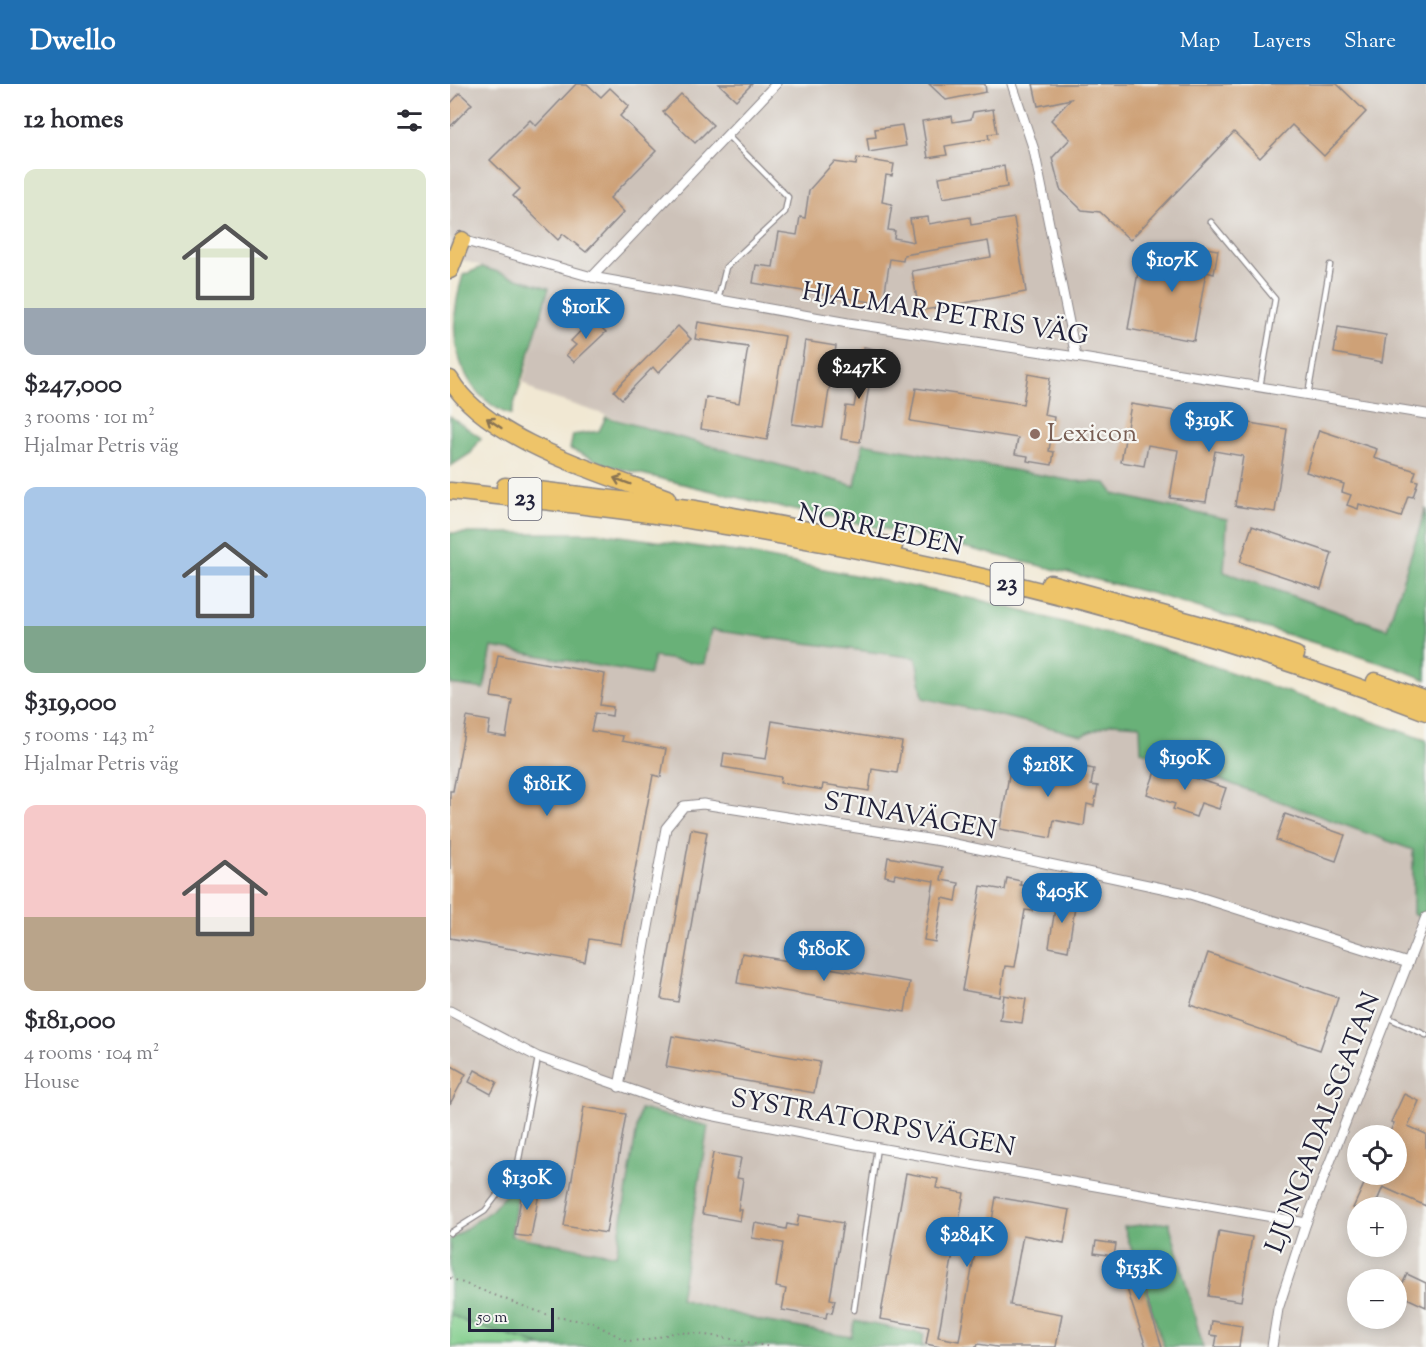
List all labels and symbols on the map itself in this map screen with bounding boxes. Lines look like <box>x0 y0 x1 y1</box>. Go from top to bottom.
pin: $107K <box>1130 242 1214 293</box>
street label: HJALMAR PETRIS VÄG <box>799 274 1091 356</box>
pin: $101K <box>544 289 628 340</box>
pin: $247K <box>817 349 901 400</box>
pin: $319K <box>1167 402 1251 453</box>
one-way arrow <box>485 416 502 429</box>
place label: Lexicon <box>1047 416 1137 453</box>
marker: Lexicon <box>1028 427 1042 441</box>
one-way arrow <box>613 475 632 486</box>
road number: 23 <box>508 478 542 520</box>
street label: NORRLEDEN <box>794 495 966 567</box>
road number: 23 <box>990 563 1024 605</box>
pin: $190K <box>1143 740 1227 791</box>
pin: $218K <box>1006 747 1090 798</box>
pin: $181K <box>505 766 589 817</box>
street label: STINAVÄGEN <box>821 784 999 850</box>
pin: $405K <box>1020 873 1104 924</box>
pin: $180K <box>782 931 866 982</box>
street label: LJUNGADALSGATAN <box>1257 987 1391 1259</box>
street label: SYSTRATORPSVÄGEN <box>728 1081 1018 1167</box>
pin: $130K <box>485 1160 569 1211</box>
pin: $284K <box>925 1217 1009 1268</box>
pin: $153K <box>1097 1250 1181 1301</box>
scale bar <box>468 1305 554 1332</box>

